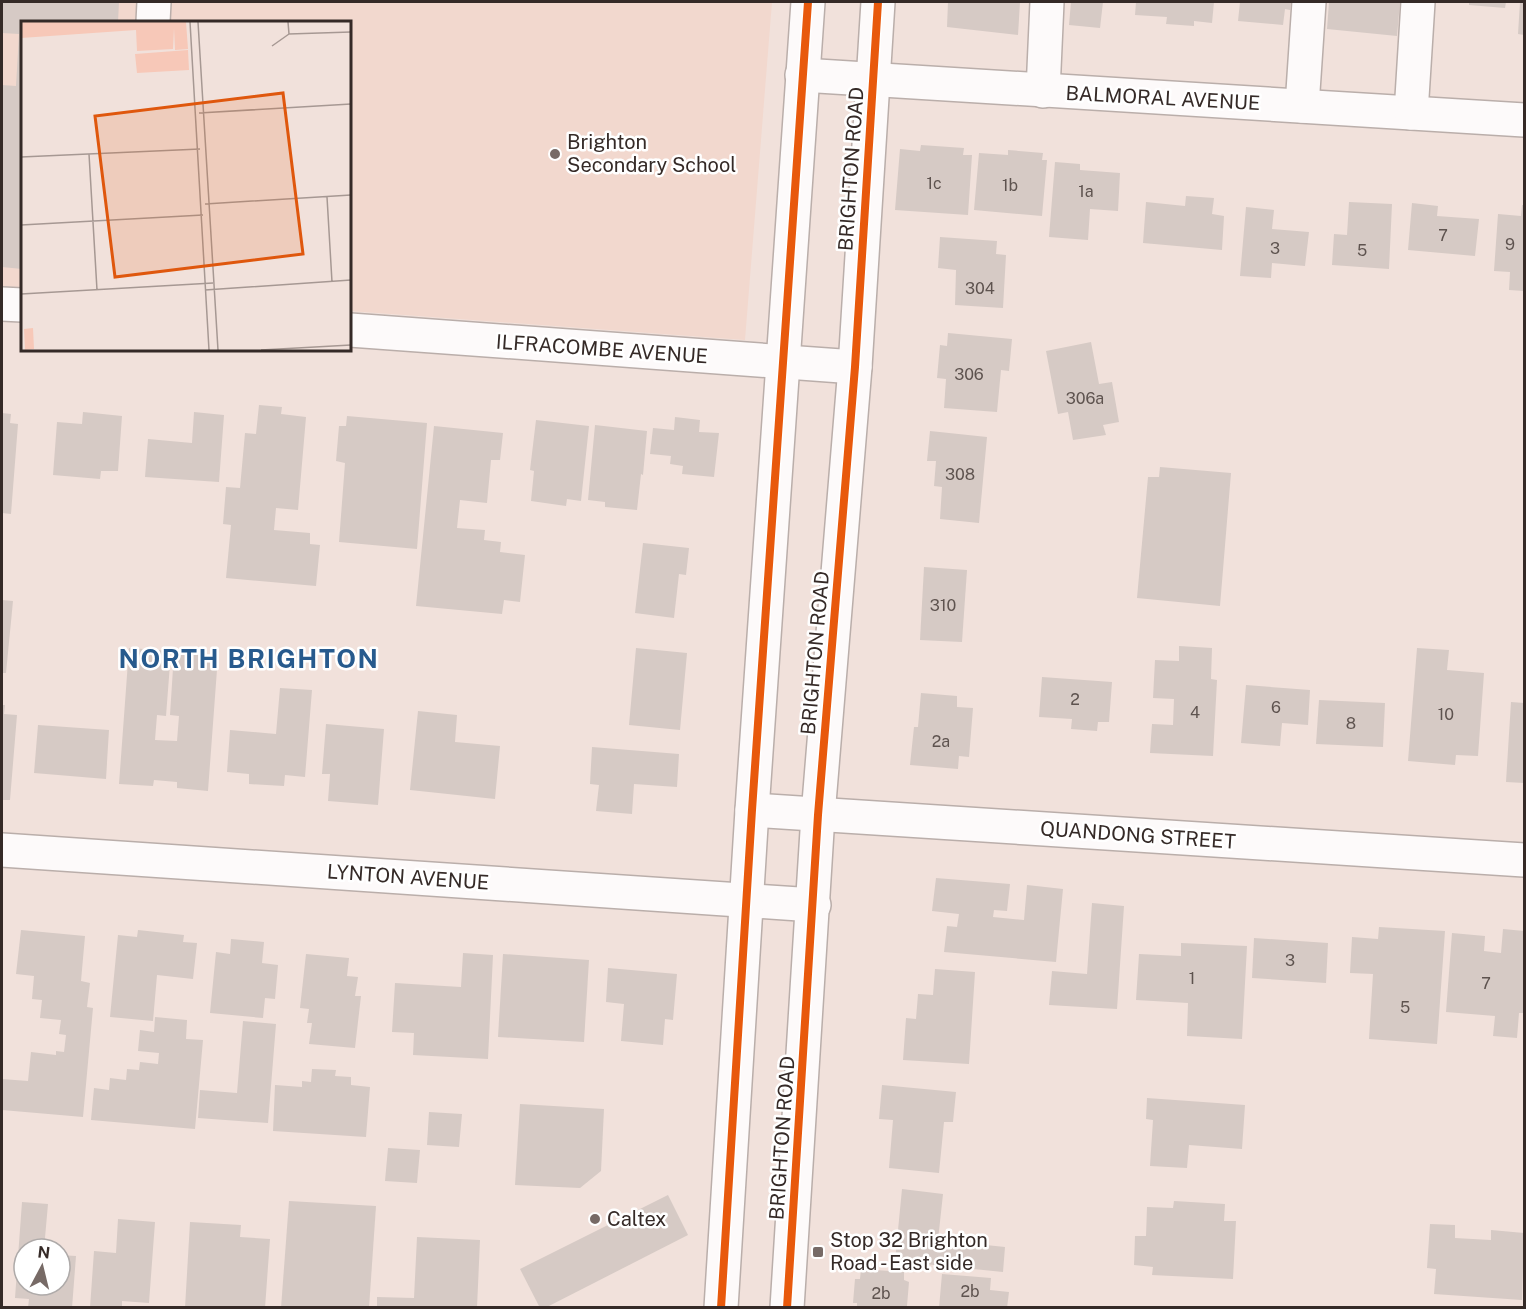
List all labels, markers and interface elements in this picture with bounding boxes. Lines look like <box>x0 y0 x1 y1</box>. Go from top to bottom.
inset map <box>21 21 351 351</box>
street label: BALMORAL AVENUE <box>1065 81 1261 115</box>
street label: BRIGHTON ROAD <box>833 86 869 252</box>
place label: Brighton Secondary School <box>567 130 736 177</box>
marker: Brighton Secondary School <box>548 147 562 161</box>
house number: 1c <box>926 174 942 193</box>
house number: 1b <box>1002 176 1018 195</box>
house number: 1a <box>1078 182 1094 201</box>
house number: 7 <box>1438 226 1448 245</box>
house number: 9 <box>1505 235 1515 254</box>
house number: 3 <box>1270 239 1280 258</box>
house number: 5 <box>1357 241 1367 260</box>
house number: 304 <box>965 279 995 298</box>
street label: ILFRACOMBE AVENUE <box>495 330 709 368</box>
house number: 306 <box>954 365 984 384</box>
house number: 306a <box>1066 389 1104 408</box>
house number: 308 <box>945 465 975 484</box>
street label: BRIGHTON ROAD <box>796 570 834 736</box>
house number: 310 <box>930 596 956 615</box>
district label: NORTH BRIGHTON <box>119 643 379 674</box>
house number: 2 <box>1070 690 1080 709</box>
house number: 6 <box>1271 698 1281 717</box>
house number: 4 <box>1190 703 1200 722</box>
house number: 10 <box>1438 705 1454 724</box>
house number: 8 <box>1346 714 1356 733</box>
house number: 2a <box>932 732 950 751</box>
street label: QUANDONG STREET <box>1039 816 1237 854</box>
street label: LYNTON AVENUE <box>326 859 490 895</box>
house number: 3 <box>1285 951 1295 970</box>
house number: 1 <box>1189 969 1195 988</box>
house number: 7 <box>1481 974 1491 993</box>
house number: 5 <box>1400 998 1410 1017</box>
street label: BRIGHTON ROAD <box>764 1055 800 1221</box>
place label: Caltex <box>607 1207 666 1231</box>
marker: Caltex <box>588 1212 602 1226</box>
place label: Stop 32 Brighton Road - East side <box>830 1228 988 1275</box>
north arrow <box>12 1237 72 1297</box>
text: N <box>36 1242 51 1263</box>
marker: Stop 32 Brighton Road - East side <box>811 1245 825 1259</box>
house number: 2b <box>960 1282 980 1301</box>
house number: 2b <box>871 1284 891 1303</box>

